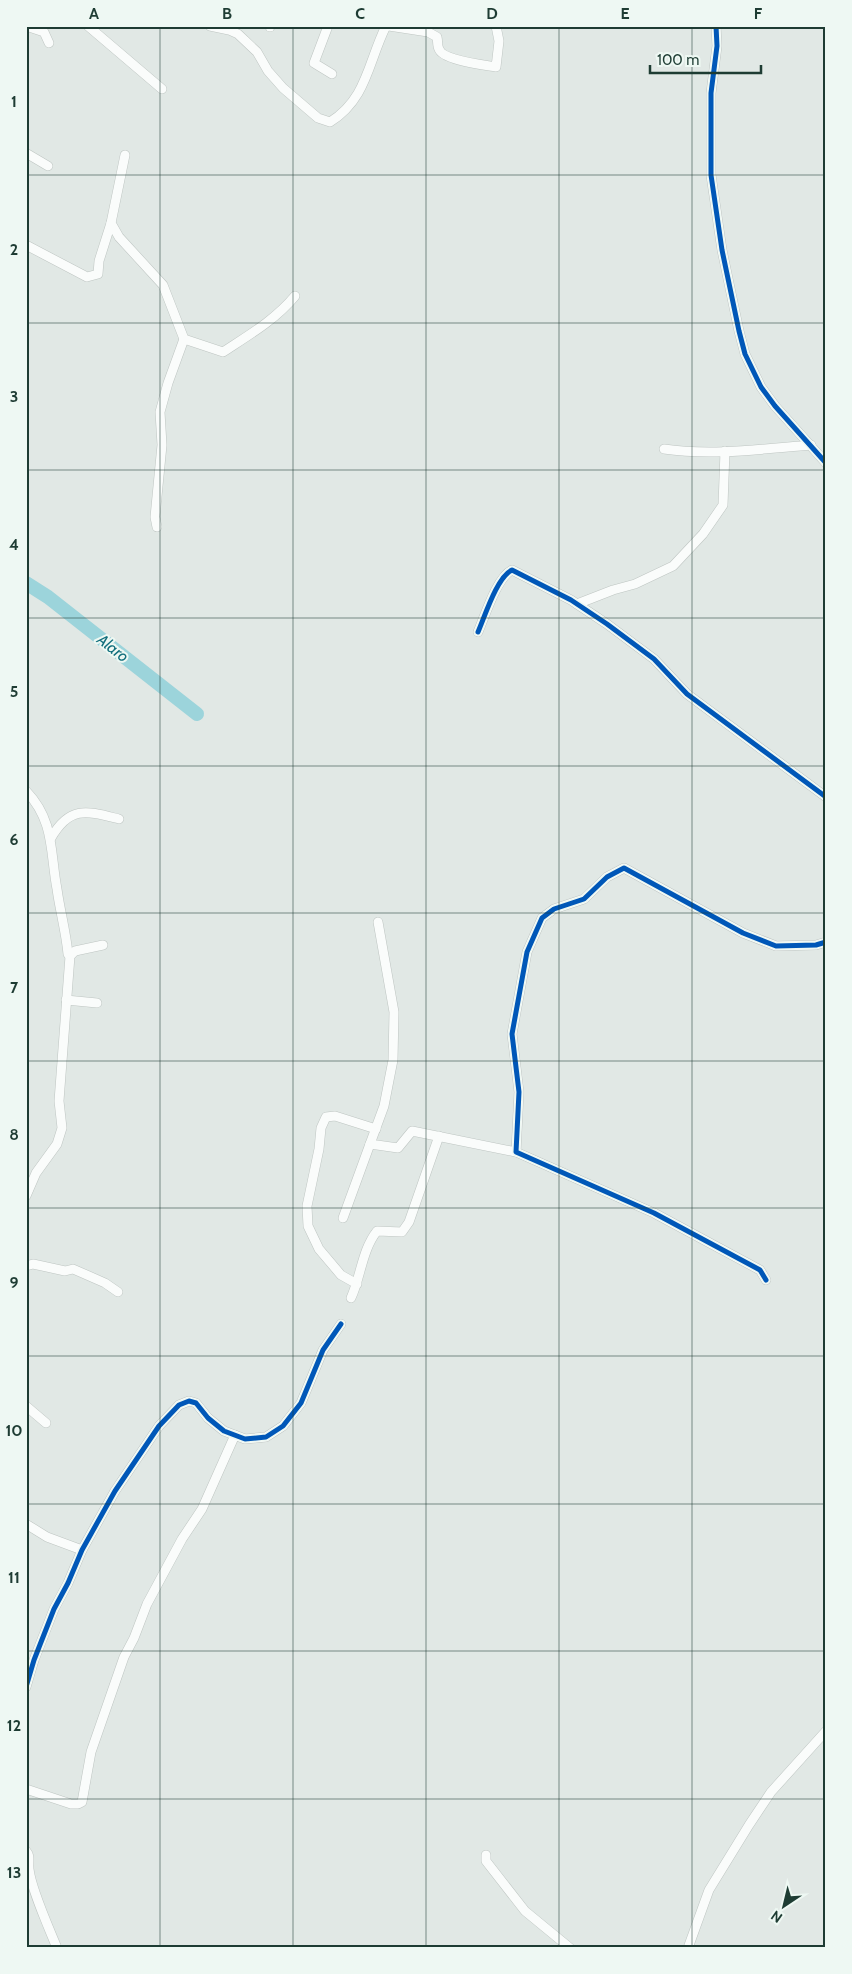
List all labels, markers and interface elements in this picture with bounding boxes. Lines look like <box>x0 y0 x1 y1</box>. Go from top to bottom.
text: A <box>89 4 99 23</box>
text: B <box>222 4 232 23</box>
text: C <box>355 4 365 23</box>
text: D <box>486 4 498 23</box>
text: E <box>620 4 630 23</box>
text: F <box>754 4 763 23</box>
scale bar <box>650 42 761 74</box>
text: 100 m <box>657 51 699 69</box>
text: 1 <box>11 92 17 111</box>
text: 2 <box>10 240 18 259</box>
text: 3 <box>10 387 18 406</box>
text: 4 <box>9 535 19 554</box>
water label: Alaro <box>93 629 132 666</box>
text: 5 <box>10 682 18 701</box>
text: 6 <box>10 830 19 849</box>
text: 7 <box>10 978 19 997</box>
text: 8 <box>9 1125 19 1144</box>
text: 9 <box>10 1273 19 1292</box>
text: 10 <box>5 1421 23 1440</box>
text: 11 <box>8 1568 20 1587</box>
text: 12 <box>7 1716 21 1735</box>
text: 13 <box>7 1863 21 1882</box>
north arrow <box>760 1882 810 1932</box>
text: N <box>767 1906 786 1927</box>

